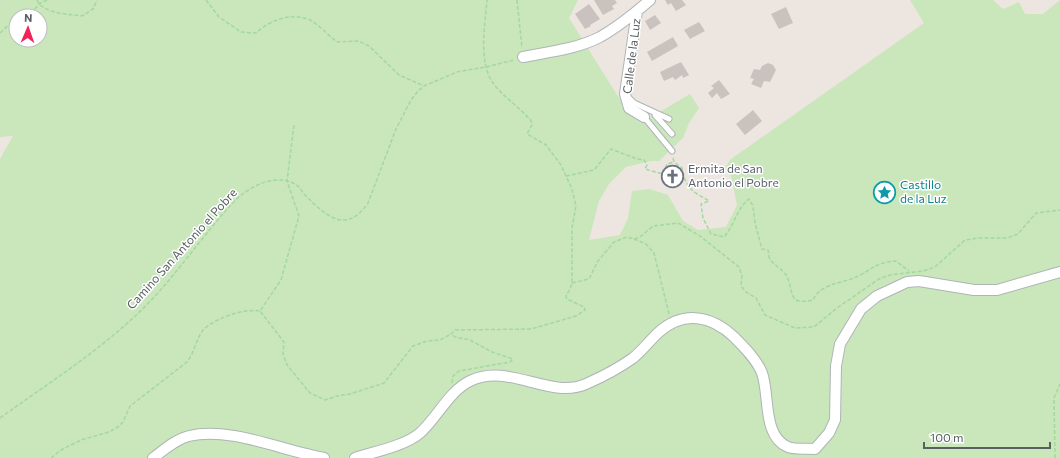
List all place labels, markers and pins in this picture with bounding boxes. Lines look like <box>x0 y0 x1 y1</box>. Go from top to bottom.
place label: Ermita de San Antonio el Pobre <box>688 161 779 189</box>
church icon: Ermita de San Antonio el Pobre <box>659 163 685 189</box>
place label: Castillo de la Luz <box>900 177 947 205</box>
place icon: Castillo de la Luz <box>872 179 898 205</box>

